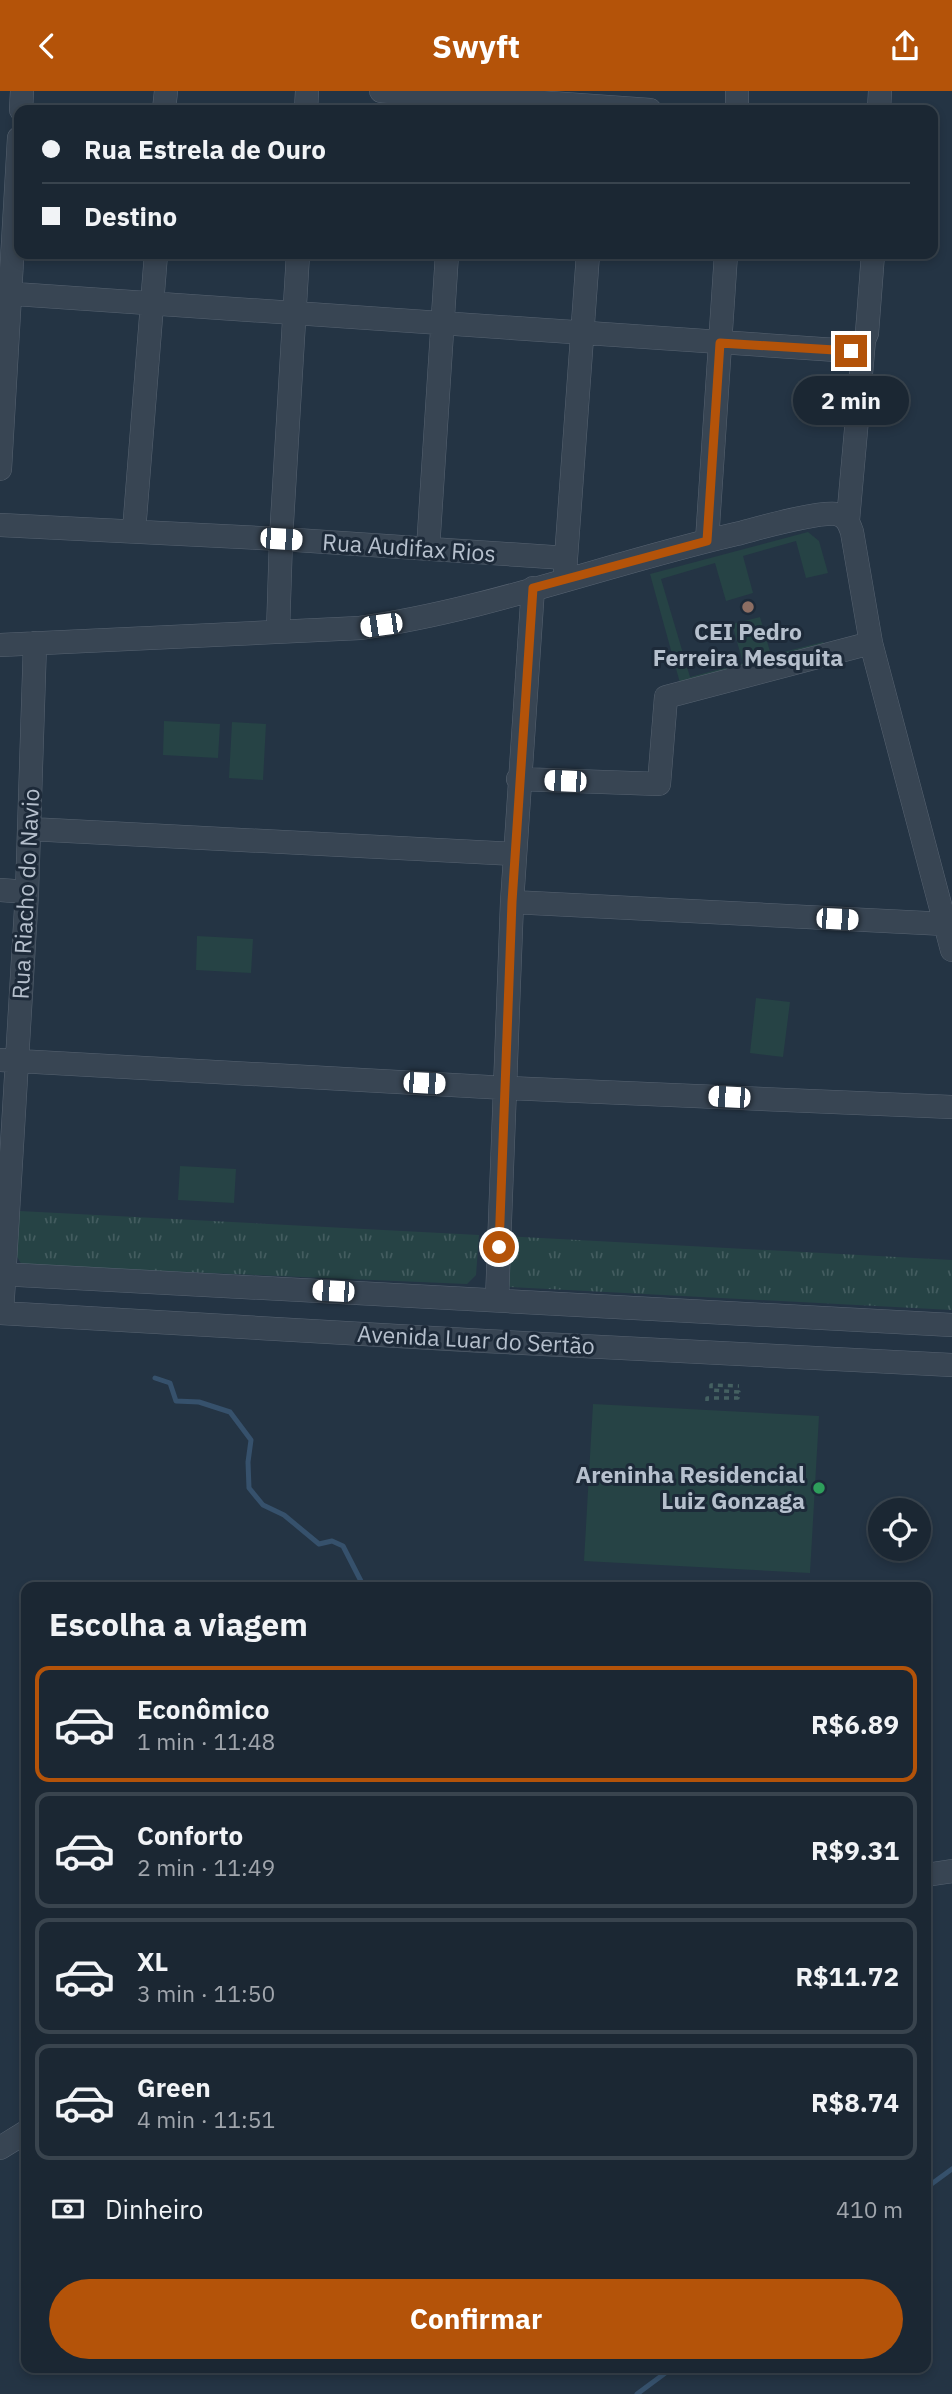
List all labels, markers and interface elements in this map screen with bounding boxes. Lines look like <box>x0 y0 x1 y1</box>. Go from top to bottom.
text: Swyft <box>432 25 520 67</box>
icon: back <box>28 27 66 65</box>
icon: share <box>886 27 924 65</box>
text: Rua Estrela de Ouro <box>84 132 326 166</box>
text: Destino <box>84 199 177 233</box>
route end <box>835 335 867 367</box>
callout: 2 min <box>793 375 909 425</box>
text: 2 min <box>821 385 881 415</box>
street label: Rua Audifax Rios <box>321 526 497 568</box>
car <box>260 527 303 551</box>
marker: CEI Pedro Ferreira Mesquita <box>740 599 756 615</box>
car <box>359 612 404 638</box>
place label: CEI Pedro Ferreira Mesquita <box>653 616 843 672</box>
car <box>544 770 587 792</box>
street label: Rua Riacho do Navio <box>4 788 46 1000</box>
car <box>816 907 859 931</box>
car <box>403 1071 446 1095</box>
car <box>708 1085 751 1109</box>
route start <box>483 1231 515 1263</box>
car <box>312 1279 355 1303</box>
street label: Avenida Luar do Sertão <box>357 1318 596 1360</box>
place label: Areninha Residencial Luiz Gonzaga <box>576 1459 805 1515</box>
marker: Areninha Residencial Luiz Gonzaga <box>811 1480 827 1496</box>
map controls <box>868 1498 931 1561</box>
button: locate <box>868 1498 931 1561</box>
text: Escolha a viagem <box>49 1603 308 1645</box>
text: Econômico <box>137 1692 269 1726</box>
icon: car <box>53 1693 116 1756</box>
text: R$6.89 <box>811 1707 899 1741</box>
text: 1 min · 11:48 <box>137 1726 275 1756</box>
text: Conforto <box>137 1818 243 1852</box>
icon: car <box>53 1819 116 1882</box>
text: R$9.31 <box>811 1833 899 1867</box>
text: 2 min · 11:49 <box>137 1852 275 1882</box>
text: XL <box>137 1944 168 1978</box>
icon: car <box>53 1945 116 2008</box>
text: R$11.72 <box>795 1959 899 1993</box>
text: 3 min · 11:50 <box>137 1978 275 2008</box>
text: Green <box>137 2070 211 2104</box>
icon: car <box>53 2071 116 2134</box>
text: R$8.74 <box>811 2085 899 2119</box>
text: 4 min · 11:51 <box>137 2104 275 2134</box>
icon: cash <box>49 2190 87 2228</box>
text: Dinheiro <box>105 2192 203 2226</box>
text: 410 m <box>836 2194 903 2224</box>
button: Confirmar <box>49 2279 903 2359</box>

